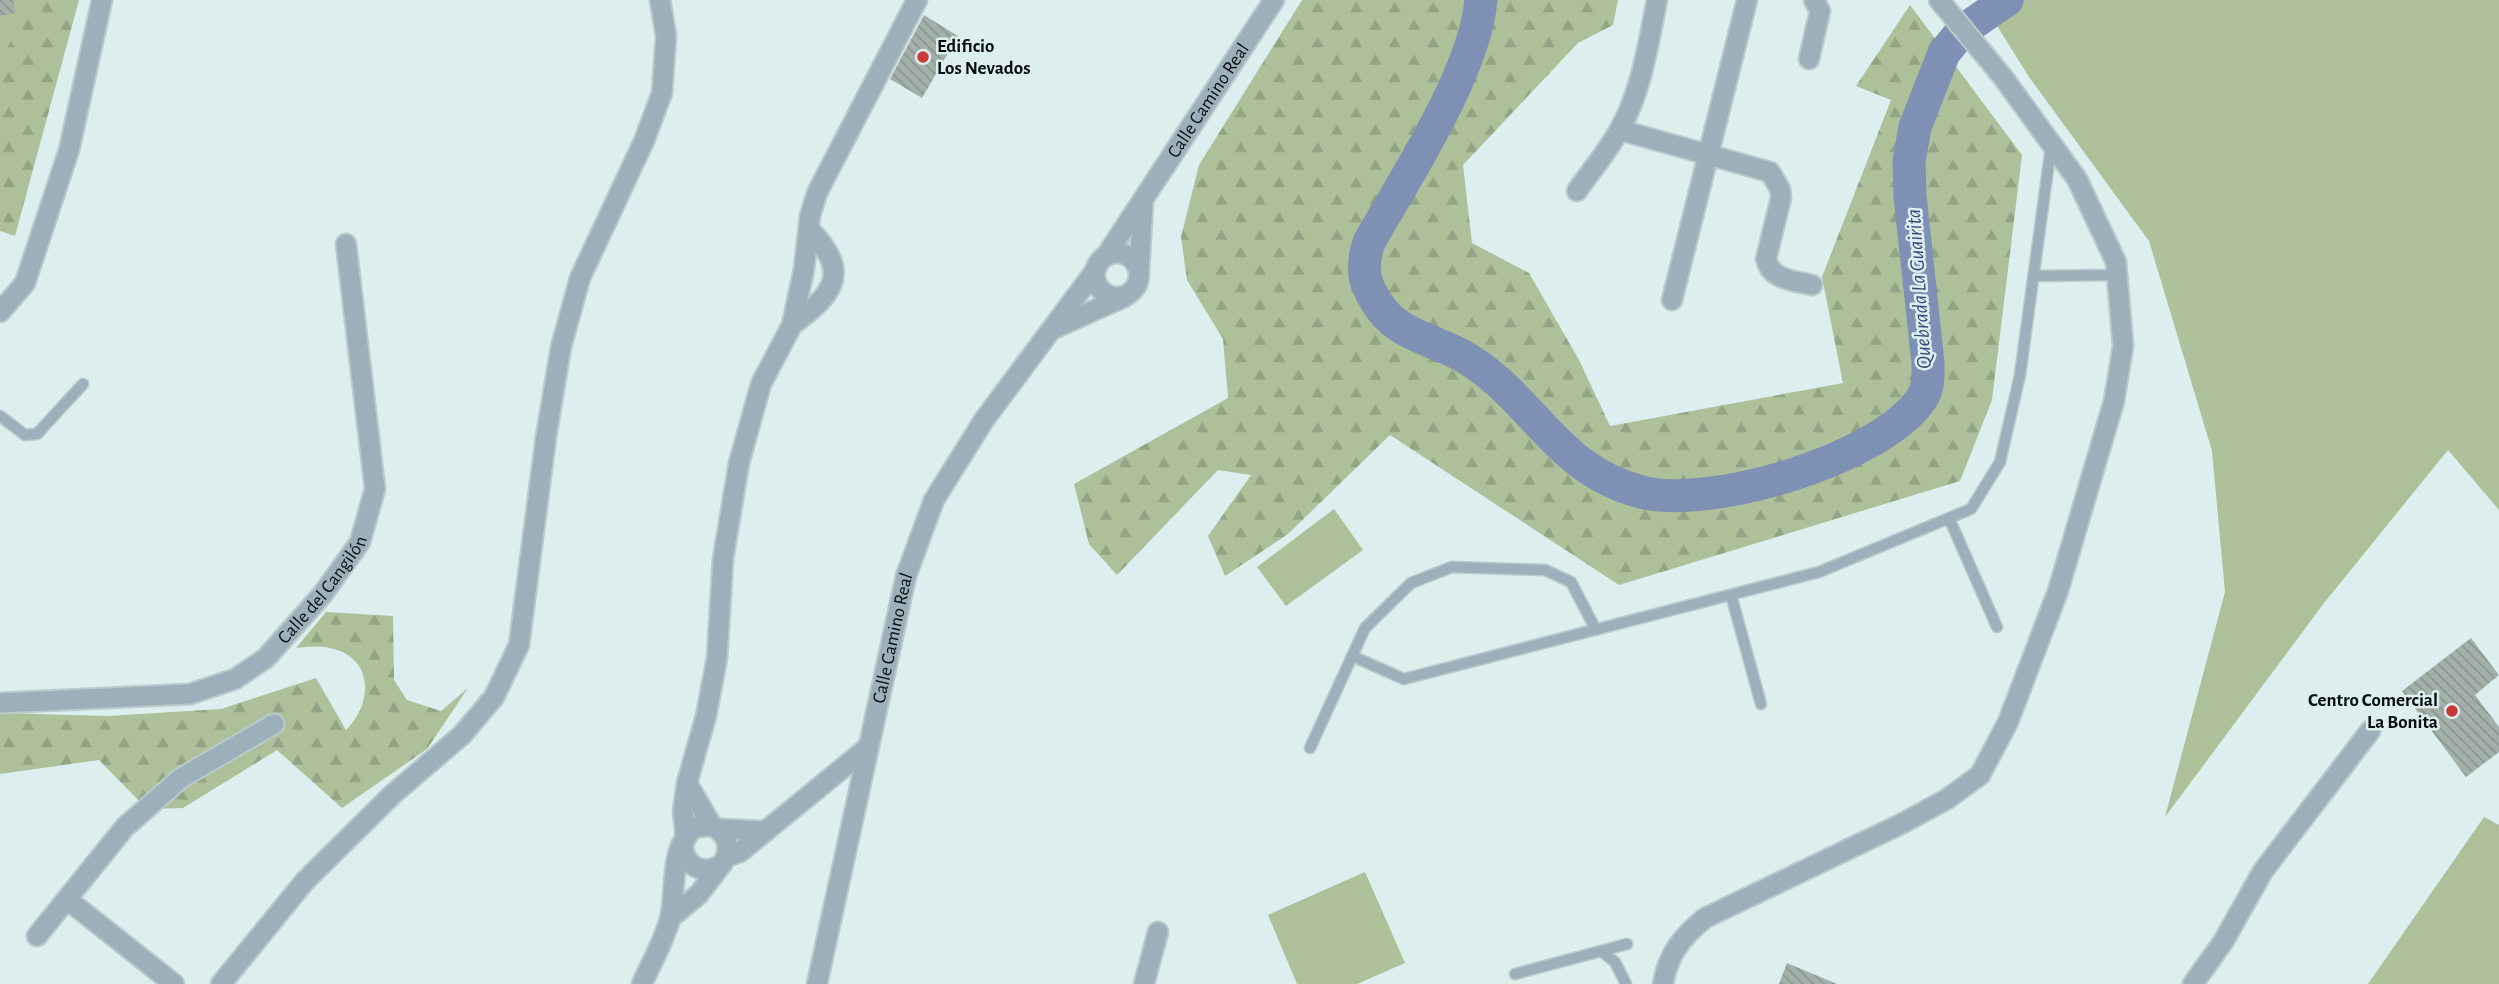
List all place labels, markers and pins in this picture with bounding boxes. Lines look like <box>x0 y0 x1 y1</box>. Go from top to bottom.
place label: Edificio Los Nevados <box>937 37 1030 78</box>
marker: Edificio Los Nevados <box>915 49 931 65</box>
place label: Centro Comercial La Bonita <box>2308 691 2438 732</box>
marker: Centro Comercial La Bonita <box>2444 703 2460 719</box>

